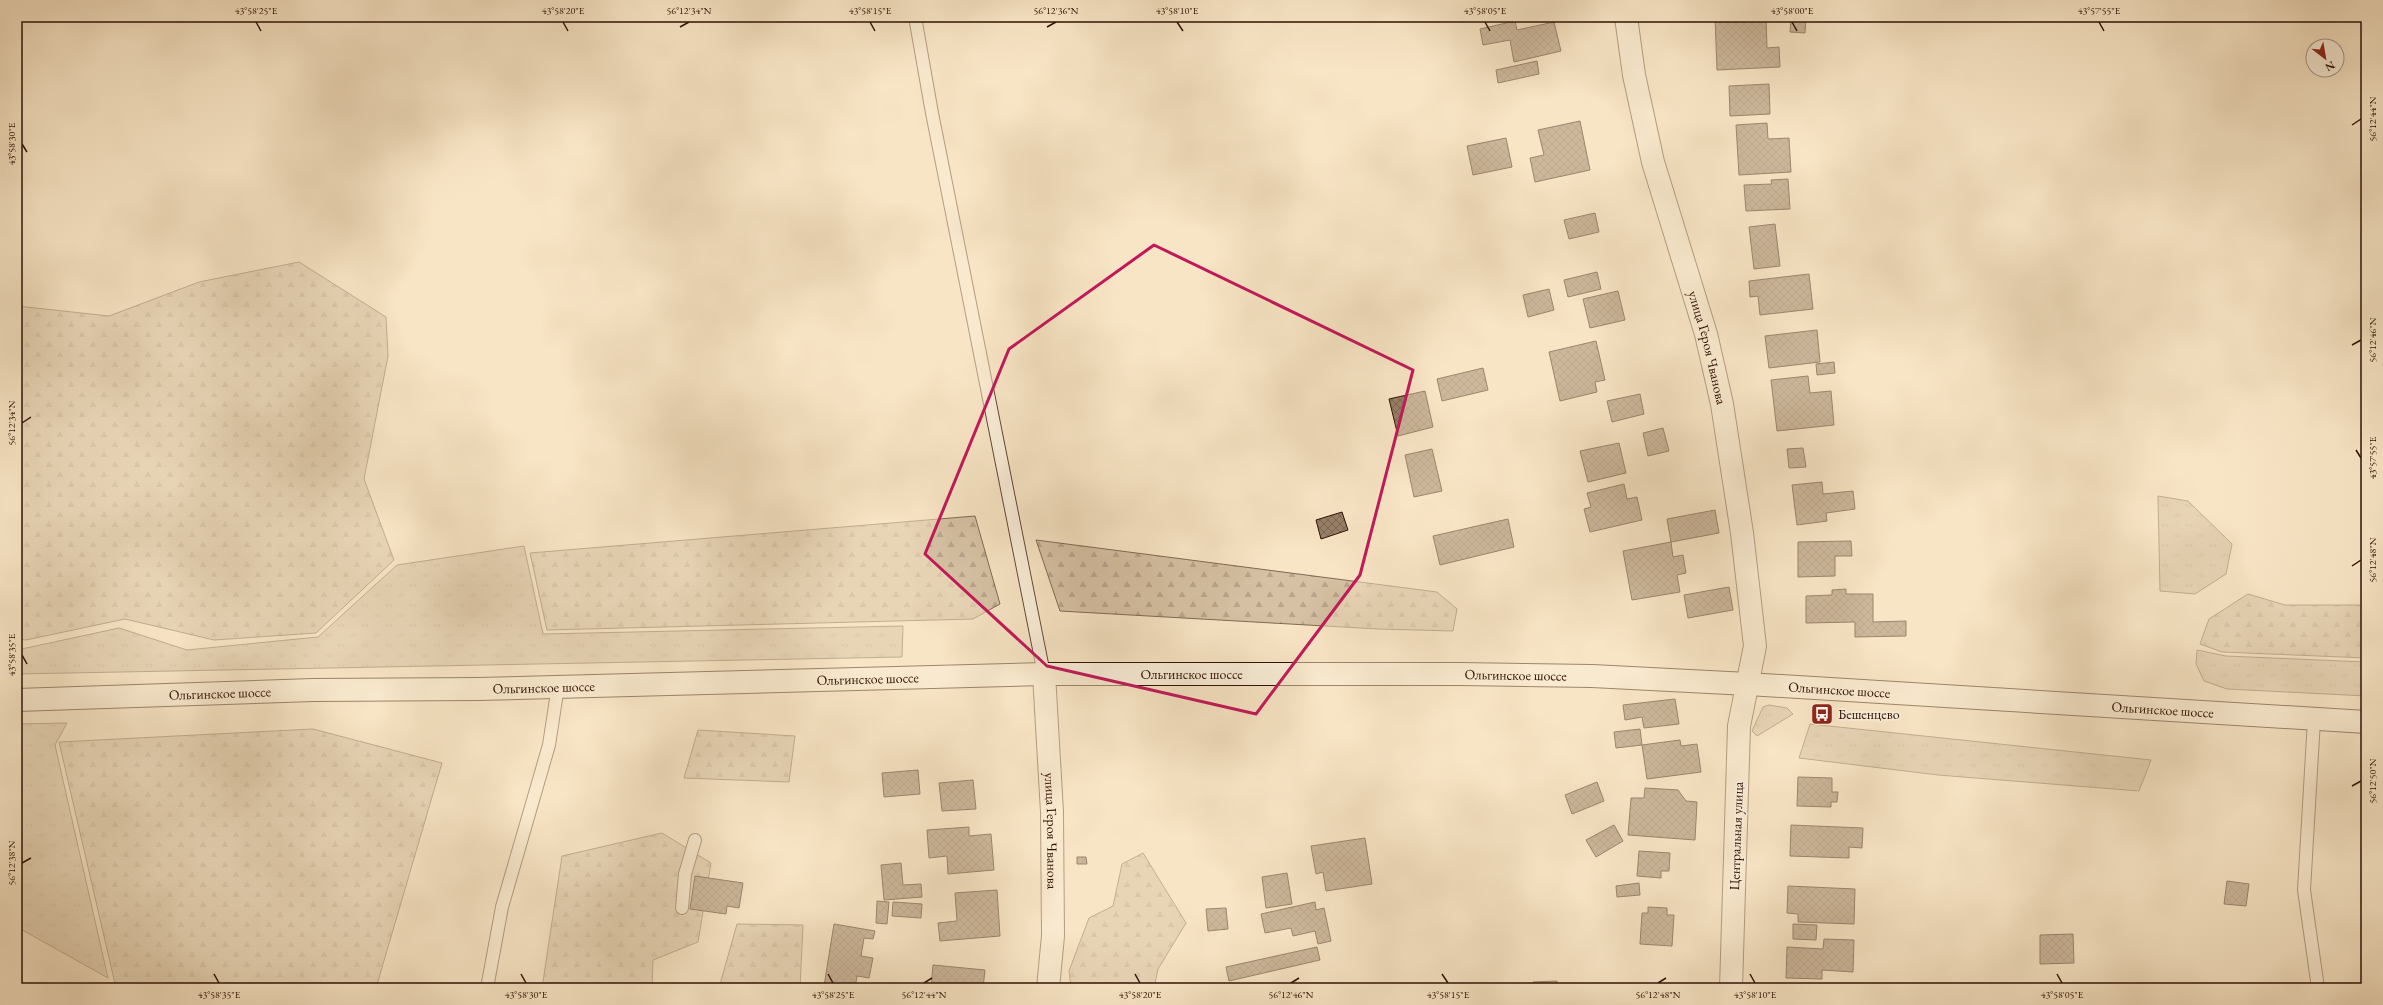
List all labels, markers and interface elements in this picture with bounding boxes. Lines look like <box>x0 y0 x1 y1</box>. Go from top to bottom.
text: 43°58'25"E <box>235 4 278 17</box>
text: 43°58'20"E <box>542 4 585 17</box>
text: 56°12'34"N <box>667 4 712 17</box>
text: 43°58'15"E <box>849 4 892 17</box>
text: 56°12'36"N <box>1034 4 1079 17</box>
text: 43°58'10"E <box>1156 4 1199 17</box>
text: 43°58'05"E <box>1464 4 1507 17</box>
text: 43°58'00"E <box>1771 4 1814 17</box>
text: 43°57'55"E <box>2078 4 2121 17</box>
north arrow <box>2305 38 2345 78</box>
text: N <box>2323 58 2338 75</box>
text: 56°12'44"N <box>2366 96 2379 141</box>
text: 43°58'30"E <box>5 122 18 165</box>
street label: улица Героя Чванова <box>1684 288 1731 406</box>
text: 56°12'46"N <box>2366 317 2379 362</box>
text: 56°12'34"N <box>5 400 18 445</box>
text: 43°57'55"E <box>2366 436 2379 479</box>
text: 56°12'48"N <box>2366 537 2379 582</box>
text: 43°58'35"E <box>5 633 18 676</box>
street label: Ольгинское шоссе <box>1140 665 1243 683</box>
street label: Ольгинское шоссе <box>1464 665 1567 685</box>
street label: Ольгинское шоссе <box>816 668 920 689</box>
street label: Ольгинское шоссе <box>492 677 596 698</box>
street label: Ольгинское шоссе <box>1788 677 1891 702</box>
street label: Ольгинское шоссе <box>168 682 272 704</box>
street label: Ольгинское шоссе <box>2111 697 2215 722</box>
bus stop icon: Бешенцево <box>1809 701 1835 727</box>
place label: Бешенцево <box>1838 705 1900 723</box>
text: 56°12'50"N <box>2366 758 2379 803</box>
street label: улица Героя Чванова <box>1041 772 1062 890</box>
street label: Центральная улица <box>1725 781 1747 891</box>
text: 56°12'38"N <box>5 840 18 885</box>
text: 43°58'35"E <box>198 988 241 1001</box>
text: 43°58'30"E <box>505 988 548 1001</box>
text: 43°58'25"E <box>812 988 855 1001</box>
text: 56°12'44"N <box>902 988 947 1001</box>
text: 43°58'20"E <box>1119 988 1162 1001</box>
text: 56°12'46"N <box>1269 988 1314 1001</box>
text: 43°58'15"E <box>1427 988 1470 1001</box>
text: 56°12'48"N <box>1636 988 1681 1001</box>
text: 43°58'10"E <box>1734 988 1777 1001</box>
text: 43°58'05"E <box>2041 988 2084 1001</box>

